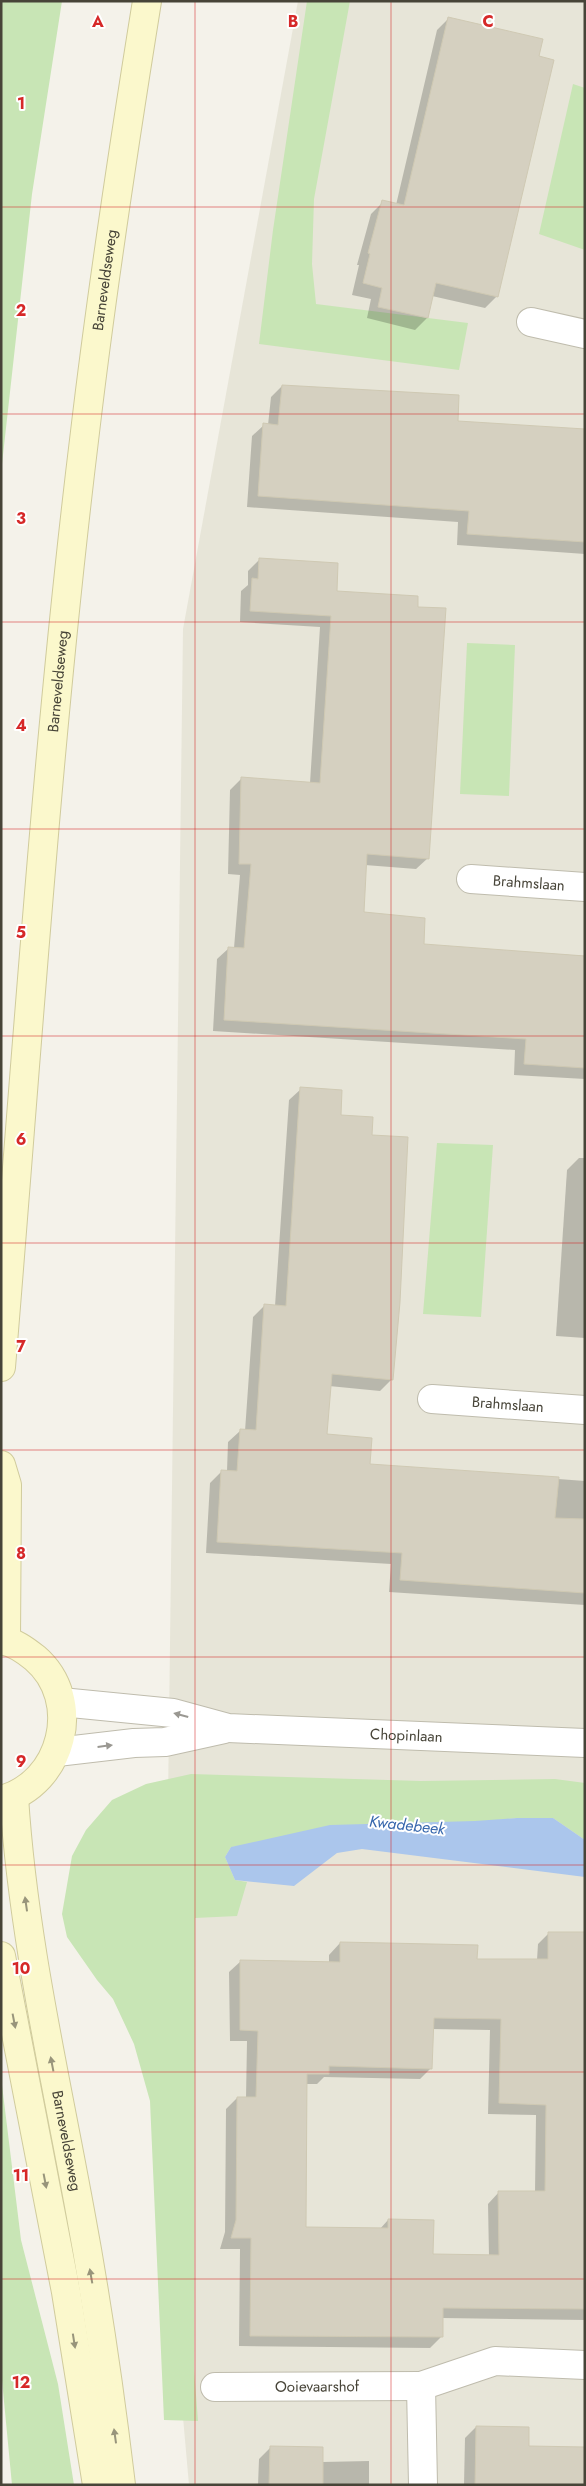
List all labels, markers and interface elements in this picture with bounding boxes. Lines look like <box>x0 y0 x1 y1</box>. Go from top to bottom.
text: A <box>91 10 104 33</box>
text: B <box>288 10 298 33</box>
text: C <box>482 10 494 33</box>
text: 1 <box>17 92 25 115</box>
street label: Barneveldseweg <box>87 228 123 332</box>
text: 2 <box>16 299 26 322</box>
text: 3 <box>16 507 26 530</box>
street label: Barneveldseweg <box>42 629 74 733</box>
text: 4 <box>15 714 27 737</box>
street label: Brahmslaan <box>492 870 566 897</box>
text: 5 <box>16 921 26 944</box>
text: 6 <box>16 1128 26 1151</box>
text: 7 <box>16 1335 26 1358</box>
street label: Brahmslaan <box>471 1391 545 1418</box>
text: 8 <box>16 1542 26 1565</box>
one-way arrow <box>173 1711 188 1719</box>
street label: Chopinlaan <box>370 1723 443 1748</box>
one-way arrow <box>98 1742 114 1750</box>
text: 9 <box>16 1750 26 1773</box>
water label: Kwadebeek <box>368 1810 447 1841</box>
one-way arrow <box>22 1896 30 1912</box>
text: 10 <box>12 1957 30 1980</box>
one-way arrow <box>10 2014 18 2029</box>
one-way arrow <box>47 2056 55 2072</box>
street label: Barneveldseweg <box>46 2089 87 2193</box>
text: 11 <box>13 2164 29 2187</box>
one-way arrow <box>41 2173 49 2189</box>
one-way arrow <box>87 2267 95 2283</box>
one-way arrow <box>71 2333 79 2349</box>
text: 12 <box>12 2371 30 2394</box>
street label: Ooievaarshof <box>275 2375 360 2398</box>
one-way arrow <box>111 2428 119 2444</box>

